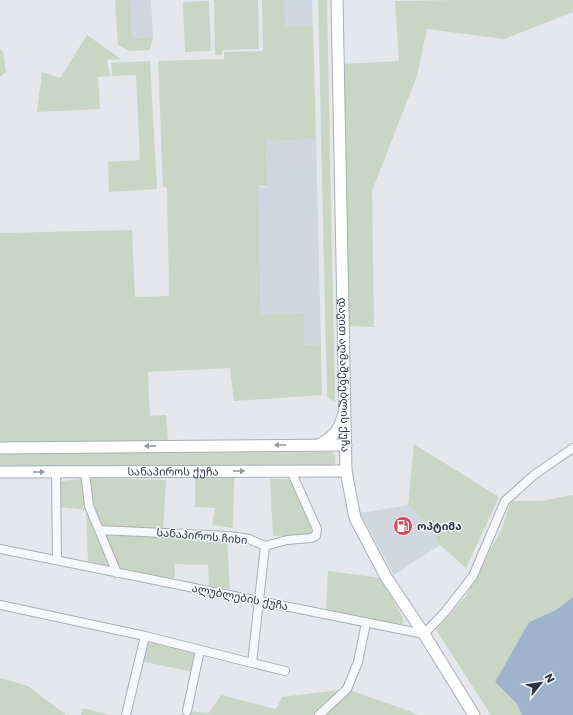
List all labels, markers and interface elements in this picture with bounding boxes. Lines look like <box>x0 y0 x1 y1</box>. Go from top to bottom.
street label: დავით აღმაშენებლის ქუჩა <box>335 298 354 452</box>
one-way arrow <box>273 442 286 448</box>
one-way arrow <box>143 443 156 449</box>
street label: სანაპიროს ქუჩა <box>127 463 219 480</box>
one-way arrow <box>233 468 246 474</box>
one-way arrow <box>33 469 46 475</box>
fuel station icon: ოპტიმა <box>392 515 414 537</box>
place label: ოპტიმა <box>417 518 462 534</box>
street label: სანაპიროს ჩიხი <box>156 524 248 548</box>
street label: ალუბლების ქუჩა <box>190 580 290 614</box>
north arrow <box>521 663 561 703</box>
text: N <box>541 670 559 686</box>

